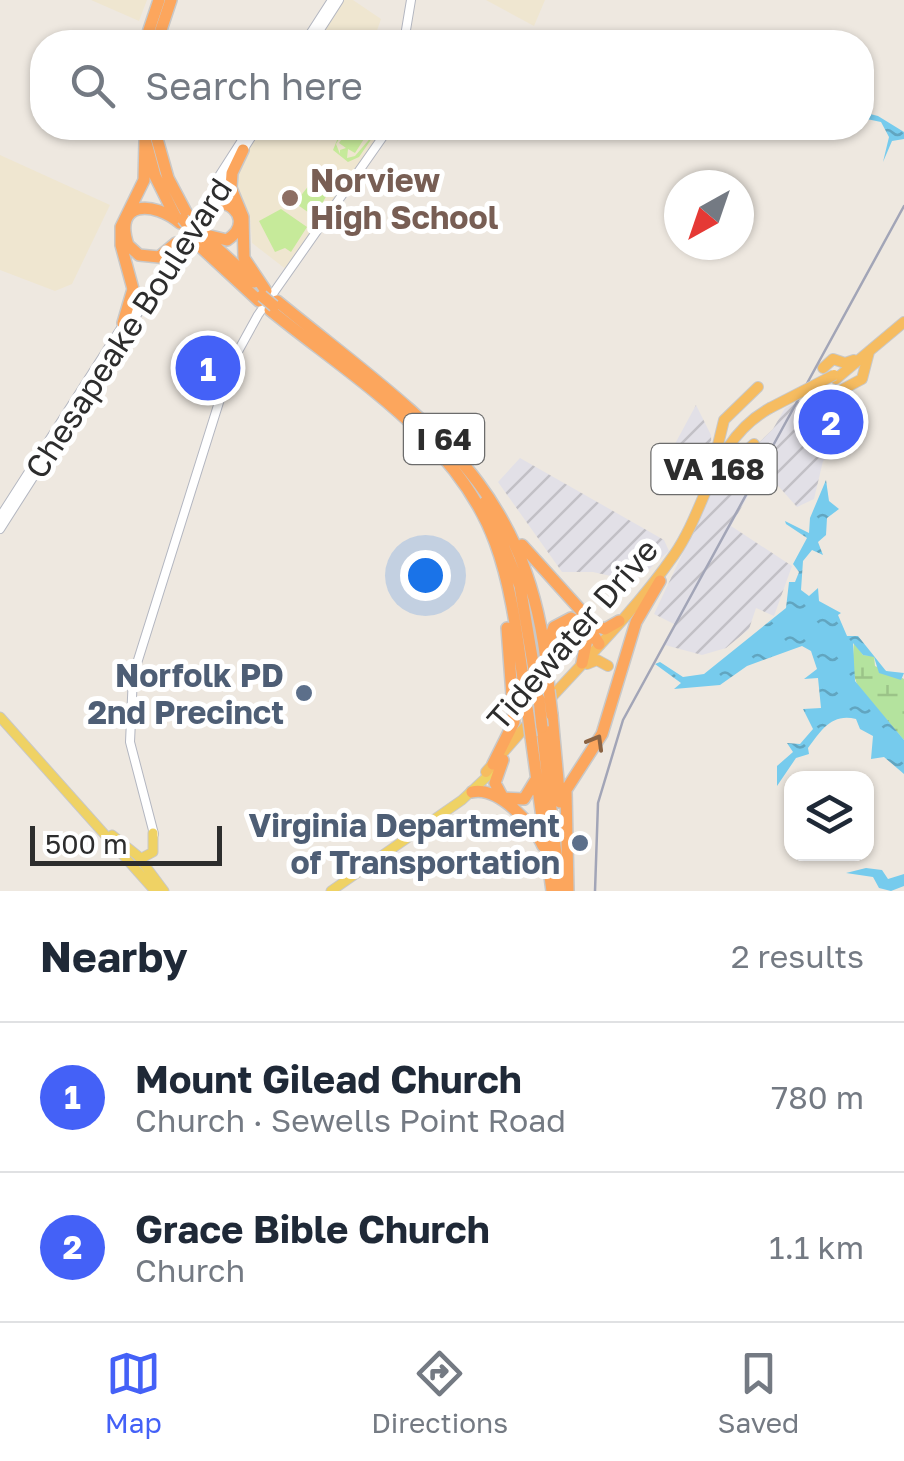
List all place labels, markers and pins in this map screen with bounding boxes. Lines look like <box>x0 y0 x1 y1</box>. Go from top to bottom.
place label: Norview High School <box>310 161 499 236</box>
marker: Norview High School <box>279 187 301 209</box>
pin: 1 <box>176 330 240 406</box>
pin: 2 <box>798 384 864 460</box>
place label: Norfolk PD 2nd Precinct <box>87 656 284 731</box>
marker: Norfolk PD 2nd Precinct <box>293 682 315 704</box>
place label: Virginia Department of Transportation <box>248 806 560 881</box>
marker: Virginia Department of Transportation <box>569 832 591 854</box>

